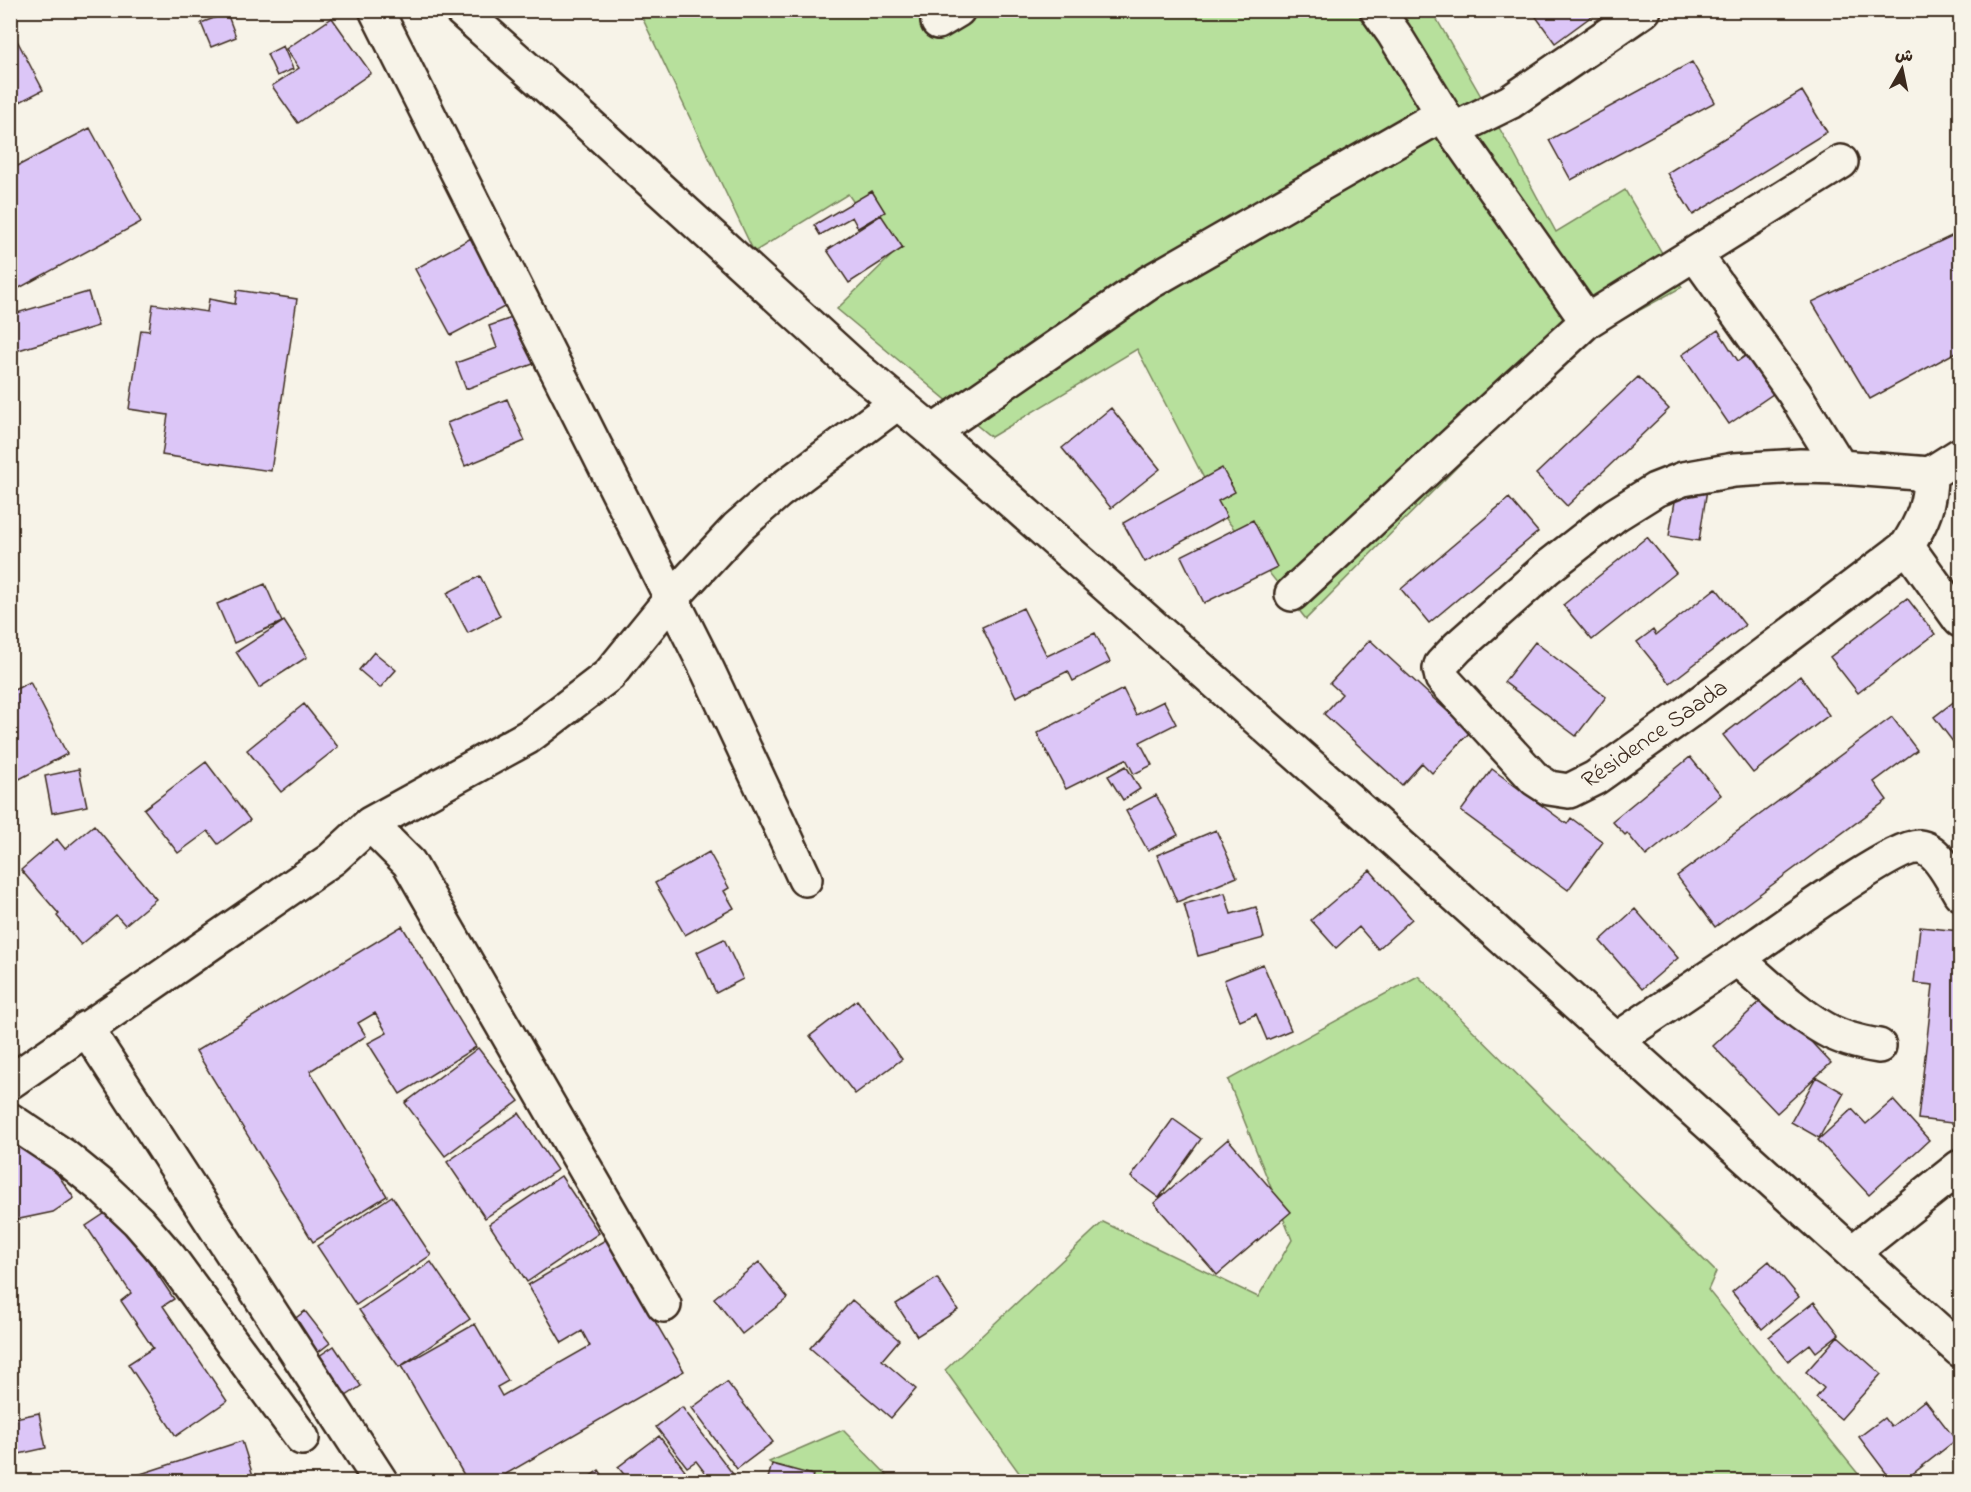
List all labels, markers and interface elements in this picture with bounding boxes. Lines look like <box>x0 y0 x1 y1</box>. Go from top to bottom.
north arrow <box>1872 39 1932 99</box>
text: ش <box>1893 43 1915 69</box>
street label: Résidence Saada <box>1575 671 1736 799</box>

